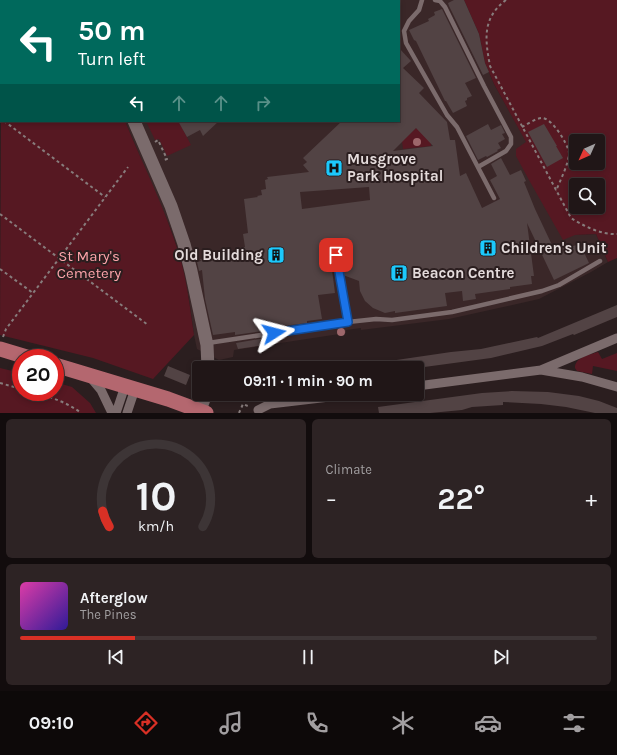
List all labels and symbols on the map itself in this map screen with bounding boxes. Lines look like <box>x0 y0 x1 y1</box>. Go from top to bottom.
north arrow <box>569 134 605 170</box>
place label: Musgrove Park Hospital <box>347 150 443 185</box>
hospital icon: Musgrove Park Hospital <box>324 158 344 178</box>
pin <box>319 238 353 272</box>
building icon: Children's Unit <box>478 238 498 258</box>
place label: Children's Unit <box>501 239 607 257</box>
building icon: Old Building <box>266 245 286 265</box>
place label: Old Building <box>174 246 263 264</box>
park label: St Mary's Cemetery <box>57 247 121 282</box>
building icon: Beacon Centre <box>389 263 409 283</box>
place label: Beacon Centre <box>412 264 515 282</box>
position arrow <box>253 312 295 354</box>
speed limit sign: 20 <box>12 349 64 401</box>

